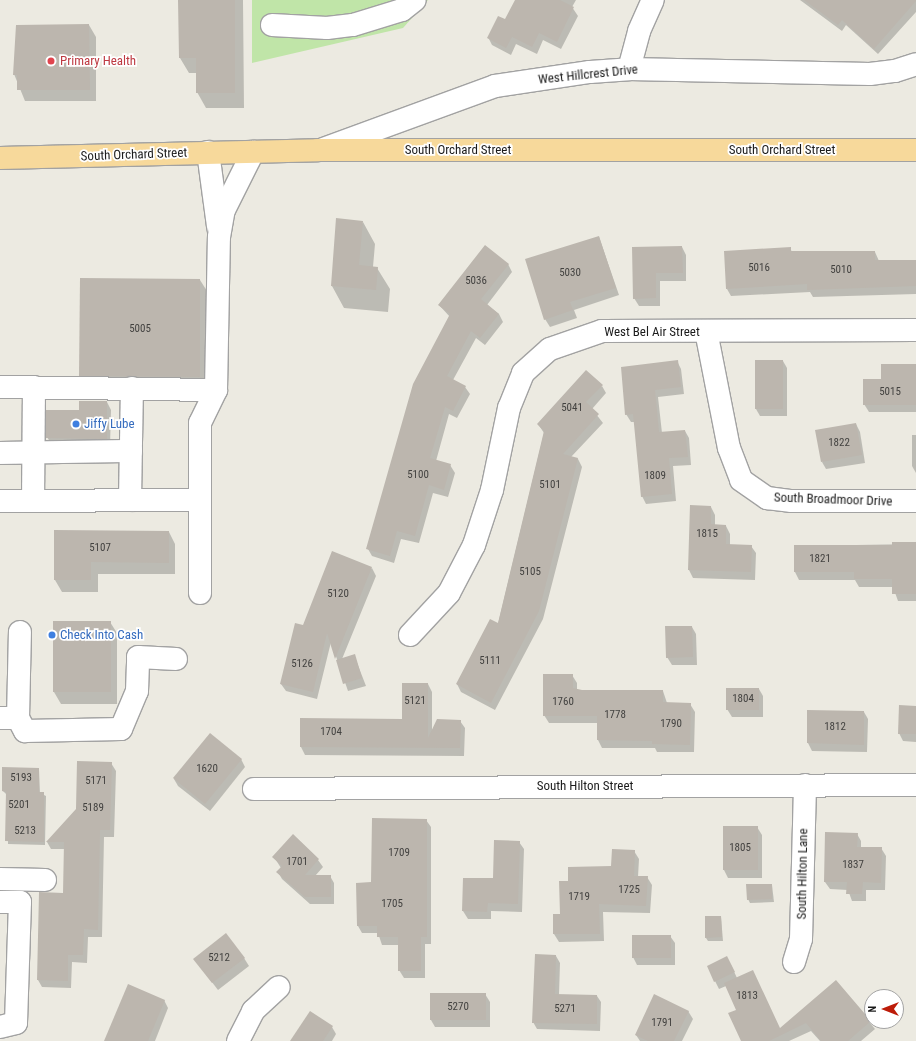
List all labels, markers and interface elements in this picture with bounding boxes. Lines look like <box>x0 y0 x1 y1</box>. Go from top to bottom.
place label: Primary Health <box>60 53 136 69</box>
marker: Primary Health <box>45 55 57 67</box>
street label: West Hillcrest Drive <box>537 62 639 88</box>
street label: South Orchard Street <box>405 142 511 158</box>
street label: South Orchard Street <box>729 142 835 158</box>
street label: South Orchard Street <box>80 145 188 165</box>
house number: 5016 <box>748 261 770 275</box>
house number: 5010 <box>830 263 852 277</box>
house number: 5030 <box>559 266 581 280</box>
house number: 5036 <box>465 274 487 288</box>
house number: 5005 <box>129 322 151 336</box>
street label: West Bel Air Street <box>604 324 700 340</box>
house number: 5015 <box>879 385 901 399</box>
house number: 5041 <box>561 401 583 415</box>
place label: Jiffy Lube <box>84 416 135 432</box>
marker: Jiffy Lube <box>71 419 81 429</box>
house number: 1822 <box>828 436 850 450</box>
house number: 5100 <box>407 468 429 482</box>
house number: 1809 <box>644 469 666 483</box>
house number: 5101 <box>539 478 561 492</box>
street label: South Broadmoor Drive <box>774 490 892 510</box>
house number: 1815 <box>696 527 718 541</box>
house number: 5107 <box>89 541 111 555</box>
house number: 1821 <box>809 552 831 566</box>
house number: 5105 <box>519 565 541 579</box>
house number: 5120 <box>327 587 349 601</box>
place label: Check Into Cash <box>60 627 143 643</box>
marker: Check Into Cash <box>47 630 57 640</box>
house number: 5111 <box>479 654 501 668</box>
house number: 5126 <box>291 657 313 671</box>
house number: 1804 <box>732 692 754 706</box>
house number: 5121 <box>404 694 426 708</box>
house number: 1760 <box>552 695 574 709</box>
house number: 1778 <box>604 708 626 722</box>
house number: 1790 <box>660 717 682 731</box>
house number: 1812 <box>824 720 846 734</box>
house number: 1704 <box>320 725 342 739</box>
house number: 1620 <box>196 762 218 776</box>
house number: 5193 <box>10 771 32 785</box>
house number: 5171 <box>85 774 107 788</box>
street label: South Hilton Street <box>537 778 633 794</box>
house number: 5201 <box>8 798 30 812</box>
house number: 5189 <box>82 801 104 815</box>
house number: 5213 <box>14 824 36 838</box>
street label: South Hilton Lane <box>794 828 812 920</box>
house number: 1805 <box>729 841 751 855</box>
house number: 1709 <box>388 846 410 860</box>
house number: 1701 <box>286 855 308 869</box>
house number: 1837 <box>842 858 864 872</box>
house number: 1725 <box>618 883 640 897</box>
house number: 1719 <box>568 890 590 904</box>
house number: 1705 <box>381 897 403 911</box>
house number: 5212 <box>208 951 230 965</box>
house number: 1813 <box>736 989 758 1003</box>
north arrow <box>864 989 904 1029</box>
house number: 5270 <box>447 1000 469 1014</box>
house number: 5271 <box>554 1002 576 1016</box>
text: N <box>866 1006 879 1012</box>
house number: 1791 <box>651 1016 673 1030</box>

